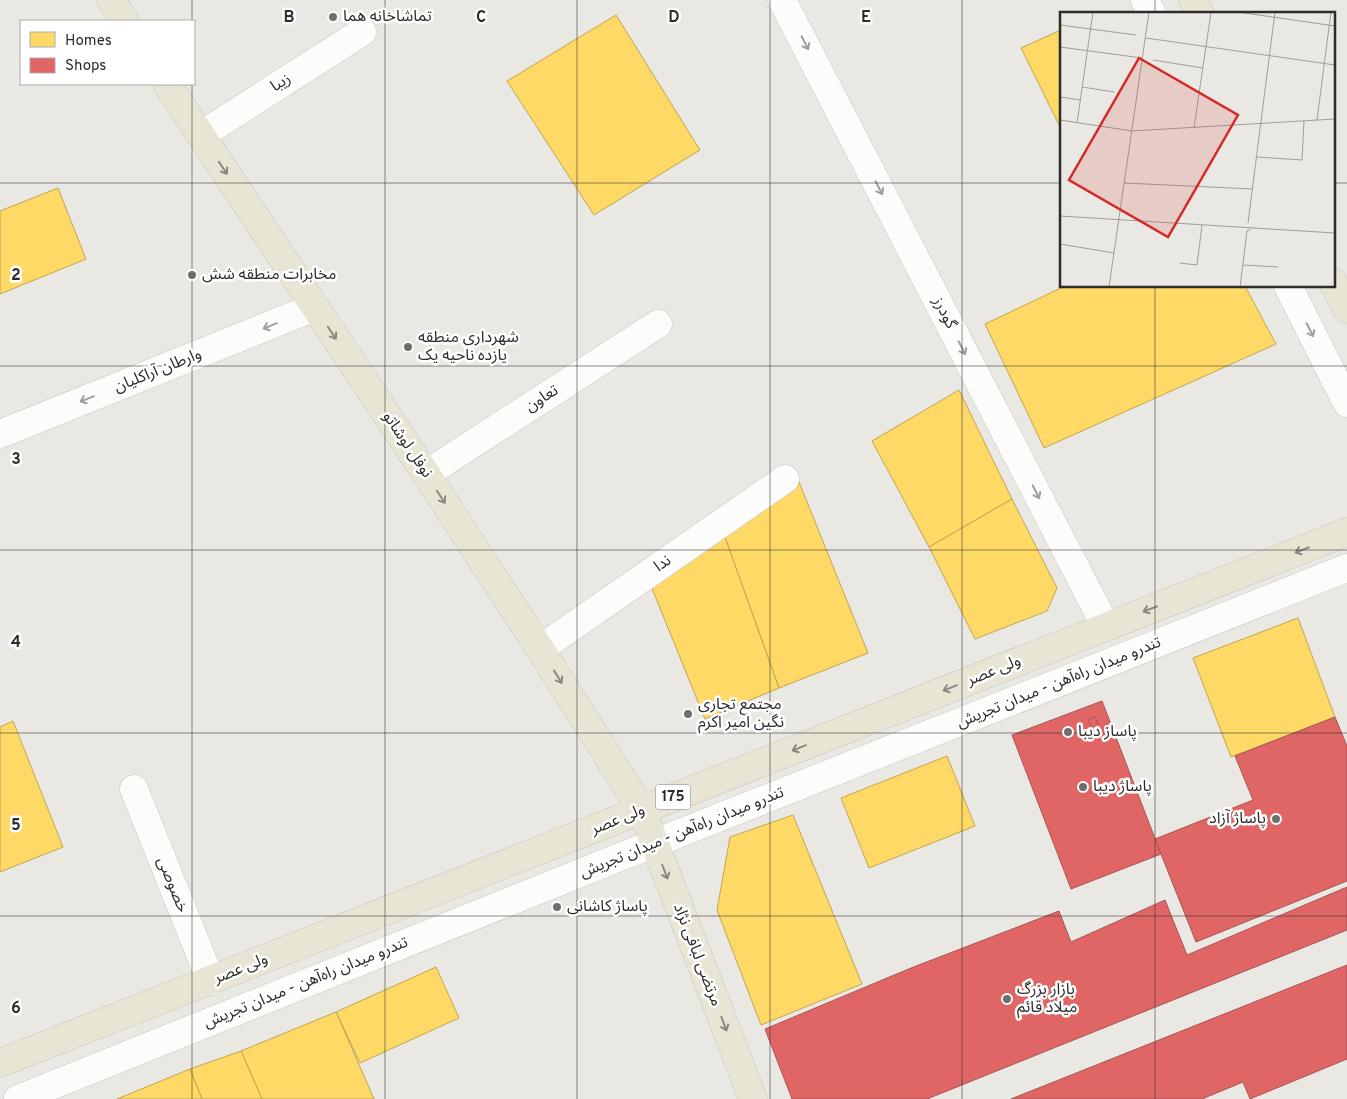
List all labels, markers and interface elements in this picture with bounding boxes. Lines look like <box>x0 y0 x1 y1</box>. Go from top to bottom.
place label: تماشاخانه هما <box>343 7 432 27</box>
text: B <box>283 8 295 28</box>
text: C <box>476 8 486 28</box>
text: D <box>668 8 680 28</box>
text: E <box>861 8 871 28</box>
marker: تماشاخانه هما <box>327 11 339 23</box>
inset map <box>1060 12 1334 288</box>
legend <box>20 20 195 85</box>
text: Homes <box>65 32 112 51</box>
one-way arrow <box>800 36 810 51</box>
text: Shops <box>65 57 106 76</box>
street label: زیبا <box>267 69 295 97</box>
one-way arrow <box>218 161 228 175</box>
one-way arrow <box>875 180 884 195</box>
place label: مخابرات منطقه شش <box>202 265 337 285</box>
text: 2 <box>11 266 21 286</box>
marker: مخابرات منطقه شش <box>186 269 198 281</box>
street label: گودرز <box>927 293 961 333</box>
one-way arrow <box>263 321 278 331</box>
one-way arrow <box>1306 322 1315 337</box>
one-way arrow <box>327 325 337 339</box>
place label: شهرداری منطقه یازده ناحیه یک <box>418 328 519 366</box>
one-way arrow <box>957 340 967 355</box>
marker: شهرداری منطقه یازده ناحیه یک <box>402 341 414 353</box>
street label: وارطان آراکلیان <box>111 344 205 398</box>
street label: تعاون <box>522 381 563 417</box>
one-way arrow <box>79 395 95 404</box>
street label: نوفل لوشاتو <box>378 408 436 482</box>
text: 3 <box>11 450 21 470</box>
one-way arrow <box>1032 484 1041 499</box>
one-way arrow <box>436 490 446 504</box>
one-way arrow <box>1294 546 1310 555</box>
street label: ندا <box>650 551 676 577</box>
one-way arrow <box>1143 606 1158 615</box>
text: 4 <box>11 633 21 653</box>
street label: تندرو میدان راه‌آهن - میدان تجریش <box>954 633 1164 733</box>
street label: ولی عصر <box>963 651 1024 691</box>
one-way arrow <box>554 670 564 684</box>
one-way arrow <box>943 684 958 693</box>
place label: مجتمع تجاری نگین امیر اکرم <box>698 695 784 734</box>
marker: مجتمع تجاری نگین امیر اکرم <box>682 708 694 720</box>
place label: پاساز دیبا <box>1078 722 1137 742</box>
marker: پاساز دیبا <box>1062 726 1074 738</box>
one-way arrow <box>792 744 807 753</box>
place label: پاساژ دیبا <box>1093 777 1152 797</box>
marker: پاساژ دیبا <box>1077 781 1089 793</box>
street label: تندرو میدان راه‌آهن - میدان تجریش <box>577 783 787 883</box>
road number: 175 <box>656 784 690 810</box>
street label: ولی عصر <box>587 800 648 840</box>
place label: پاساژ آزاد <box>1209 809 1266 829</box>
marker: پاساژ آزاد <box>1270 813 1282 825</box>
text: 5 <box>11 816 21 836</box>
street label: خصوصی <box>152 854 192 916</box>
one-way arrow <box>661 864 670 879</box>
place label: پاساژ کاشانی <box>567 897 648 917</box>
marker: پاساژ کاشانی <box>551 901 563 913</box>
street label: مرتضی لبافی نژاد <box>668 901 726 1009</box>
street label: تندرو میدان راه‌آهن - میدان تجریش <box>201 933 411 1033</box>
street label: ولی عصر <box>210 949 271 989</box>
place label: بازار بزرگ میلاد قائم <box>1017 980 1077 1019</box>
marker: بازار بزرگ میلاد قائم <box>1001 993 1013 1005</box>
text: 6 <box>11 999 21 1019</box>
one-way arrow <box>720 1016 729 1031</box>

